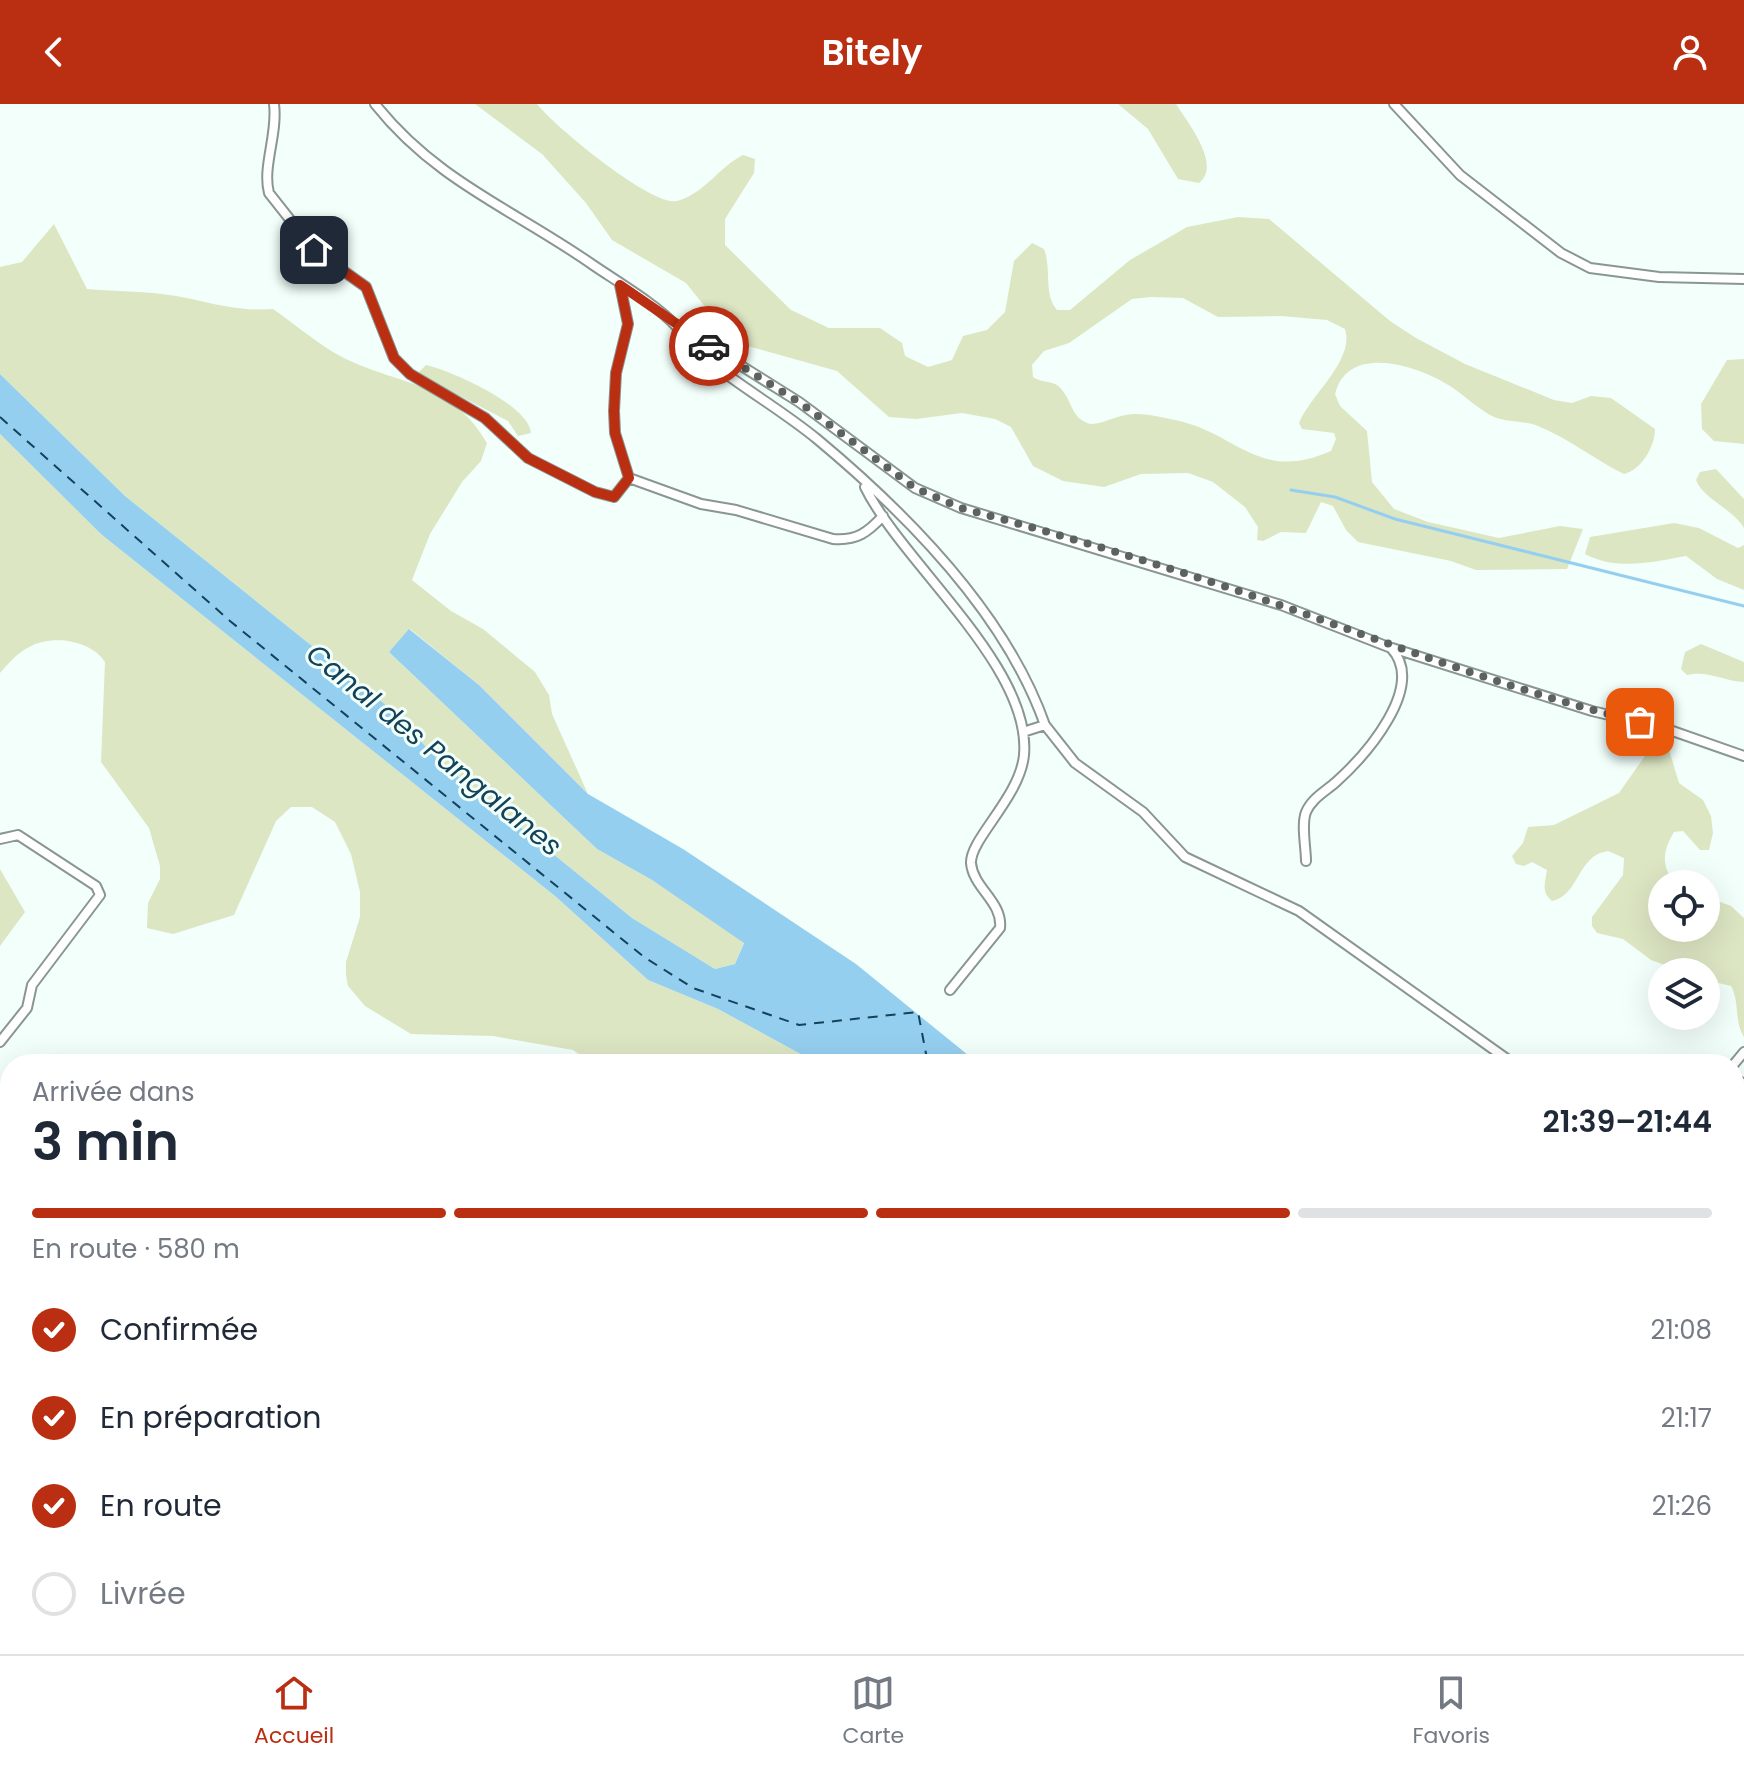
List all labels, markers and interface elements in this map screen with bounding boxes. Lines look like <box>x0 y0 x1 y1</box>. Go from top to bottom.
text: Bitely <box>821 27 923 78</box>
icon: back <box>32 30 76 74</box>
icon: person <box>1668 30 1712 74</box>
pin <box>280 216 348 284</box>
icon: home <box>292 228 336 272</box>
courier <box>669 306 749 386</box>
icon: car <box>687 324 731 368</box>
water label: Canal des Pangalanes <box>298 635 570 865</box>
pin <box>1606 688 1674 756</box>
icon: bag <box>1618 700 1662 744</box>
map controls <box>1648 870 1720 1030</box>
button: locate <box>1648 870 1720 942</box>
button: layers <box>1648 958 1720 1030</box>
text: Arrivée dans <box>32 1074 194 1110</box>
text: 21:39–21:44 <box>1543 1100 1712 1143</box>
text: 3 min <box>32 1105 179 1178</box>
text: En route · 580 m <box>32 1231 240 1267</box>
icon: check <box>32 1308 76 1352</box>
text: Confirmée <box>100 1308 258 1351</box>
text: 21:08 <box>1650 1312 1712 1348</box>
icon: check <box>32 1396 76 1440</box>
text: En préparation <box>100 1396 321 1439</box>
text: 21:17 <box>1661 1400 1712 1436</box>
icon: check <box>32 1484 76 1528</box>
text: En route <box>100 1484 222 1527</box>
text: 21:26 <box>1652 1488 1712 1524</box>
text: Livrée <box>100 1572 186 1615</box>
tab: Accueil <box>254 1671 334 1752</box>
tab: Carte <box>842 1671 904 1752</box>
tab: Favoris <box>1412 1671 1490 1752</box>

